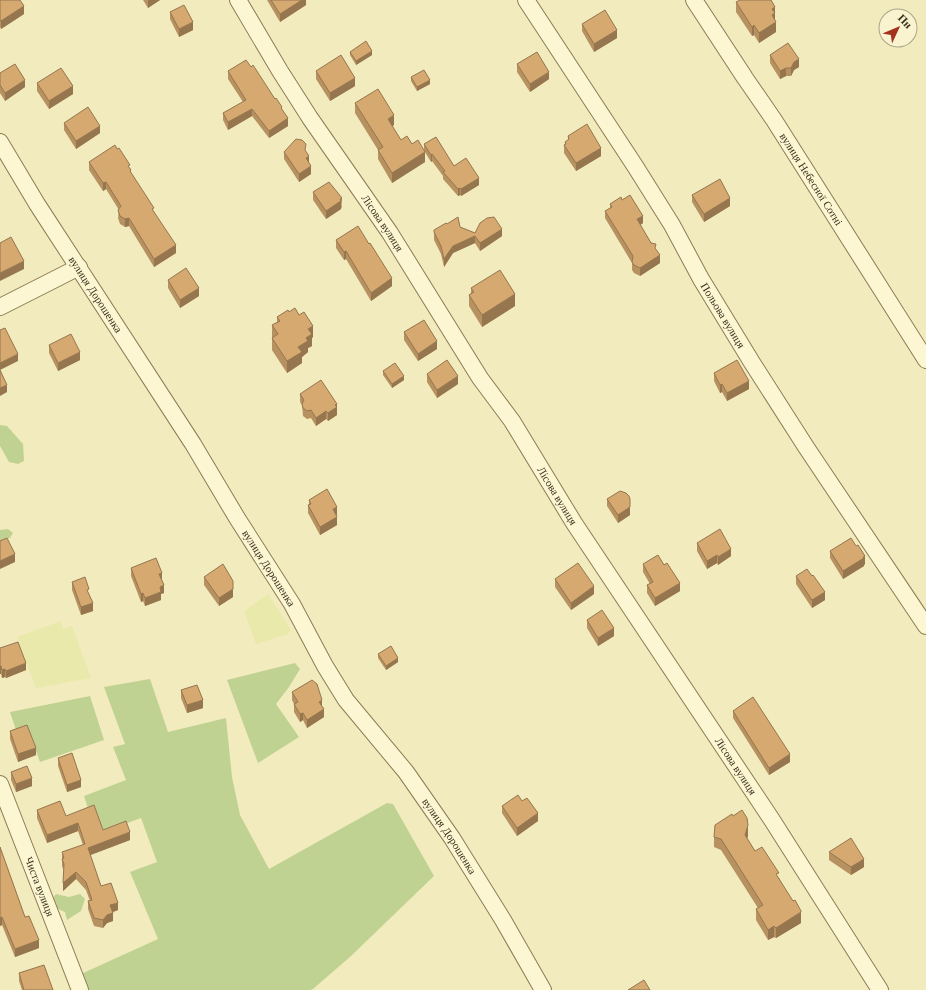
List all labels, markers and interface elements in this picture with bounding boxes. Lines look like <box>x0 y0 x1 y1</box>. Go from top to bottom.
north arrow <box>878 8 918 48</box>
text: Пн <box>896 12 915 31</box>
street label: вулиця Небесної Сотні <box>778 131 845 227</box>
street label: Лісова вулиця <box>359 192 406 254</box>
street label: вулиця Дорошенка <box>67 254 125 335</box>
street label: Польова вулиця <box>699 280 748 350</box>
street label: Лісова вулиця <box>535 464 580 527</box>
street label: вулиця Дорошенка <box>240 528 298 609</box>
street label: Лісова вулиця <box>713 735 759 797</box>
street label: вулиця Дорошенка <box>420 796 479 876</box>
street label: Чиста вулиця <box>23 855 57 918</box>

